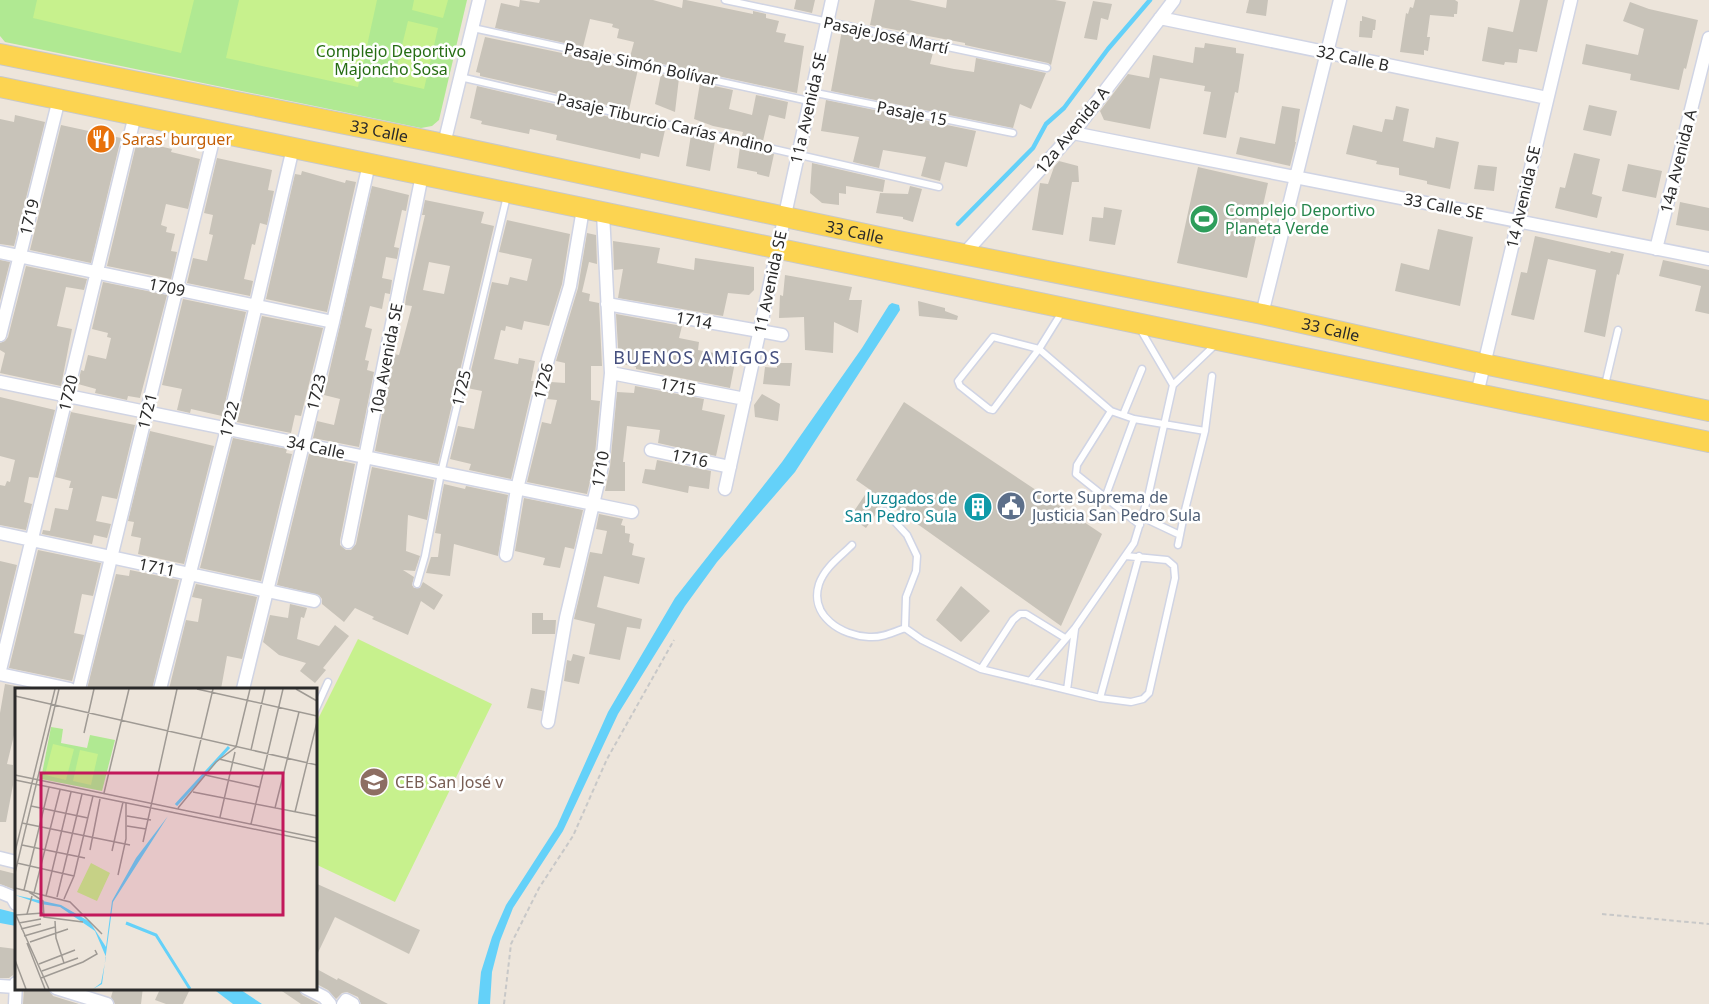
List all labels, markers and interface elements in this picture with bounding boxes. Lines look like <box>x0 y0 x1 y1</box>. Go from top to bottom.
street label: Pasaje José Martí <box>821 11 951 59</box>
street label: Pasaje Simón Bolívar <box>562 37 720 91</box>
park label: Complejo Deportivo Majoncho Sosa <box>316 40 466 80</box>
street label: 32 Calle B <box>1315 40 1391 76</box>
street label: 11a Avenida SE <box>785 50 831 166</box>
street label: 12a Avenida A <box>1030 81 1114 178</box>
street label: Pasaje Tiburcio Carías Andino <box>555 87 775 159</box>
street label: Pasaje 15 <box>875 95 949 131</box>
street label: 14a Avenida A <box>1654 106 1702 215</box>
street label: 33 Calle <box>348 114 410 148</box>
restaurant icon: Saras' burguer <box>85 123 117 155</box>
place label: Saras' burguer <box>122 128 232 150</box>
street label: 14 Avenida SE <box>1501 144 1545 250</box>
street label: 33 Calle SE <box>1402 188 1486 224</box>
street label: 1719 <box>14 197 44 237</box>
place label: Complejo Deportivo Planeta Verde <box>1225 199 1375 239</box>
sports icon: Complejo Deportivo Planeta Verde <box>1188 203 1220 235</box>
street label: 33 Calle <box>824 215 886 249</box>
street label: 11 Avenida SE <box>748 229 792 335</box>
street label: 1709 <box>147 272 187 302</box>
street label: 10a Avenida SE <box>364 301 408 417</box>
street label: 1714 <box>674 306 714 334</box>
street label: 33 Calle <box>1300 312 1362 347</box>
district label: BUENOS AMIGOS <box>613 345 781 369</box>
street label: 1726 <box>528 361 558 401</box>
street label: 1725 <box>446 368 476 408</box>
street label: 1723 <box>301 372 331 412</box>
street label: 1715 <box>658 372 698 400</box>
street label: 1720 <box>53 373 83 413</box>
street label: 1721 <box>132 391 162 431</box>
street label: 1722 <box>214 399 244 439</box>
street label: 34 Calle <box>285 430 347 464</box>
street label: 1716 <box>670 443 710 473</box>
street label: 1710 <box>586 449 614 489</box>
place label: Corte Suprema de Justicia San Pedro Sula <box>1030 486 1201 526</box>
place label: Juzgados de San Pedro Sula <box>845 487 957 527</box>
public building icon: Corte Suprema de Justicia San Pedro Sula <box>995 490 1027 522</box>
building icon: Juzgados de San Pedro Sula <box>962 491 994 523</box>
street label: 1711 <box>137 552 177 582</box>
inset map <box>15 688 316 989</box>
school or university icon: CEB San José v <box>358 766 390 798</box>
place label: CEB San José v <box>395 771 504 793</box>

